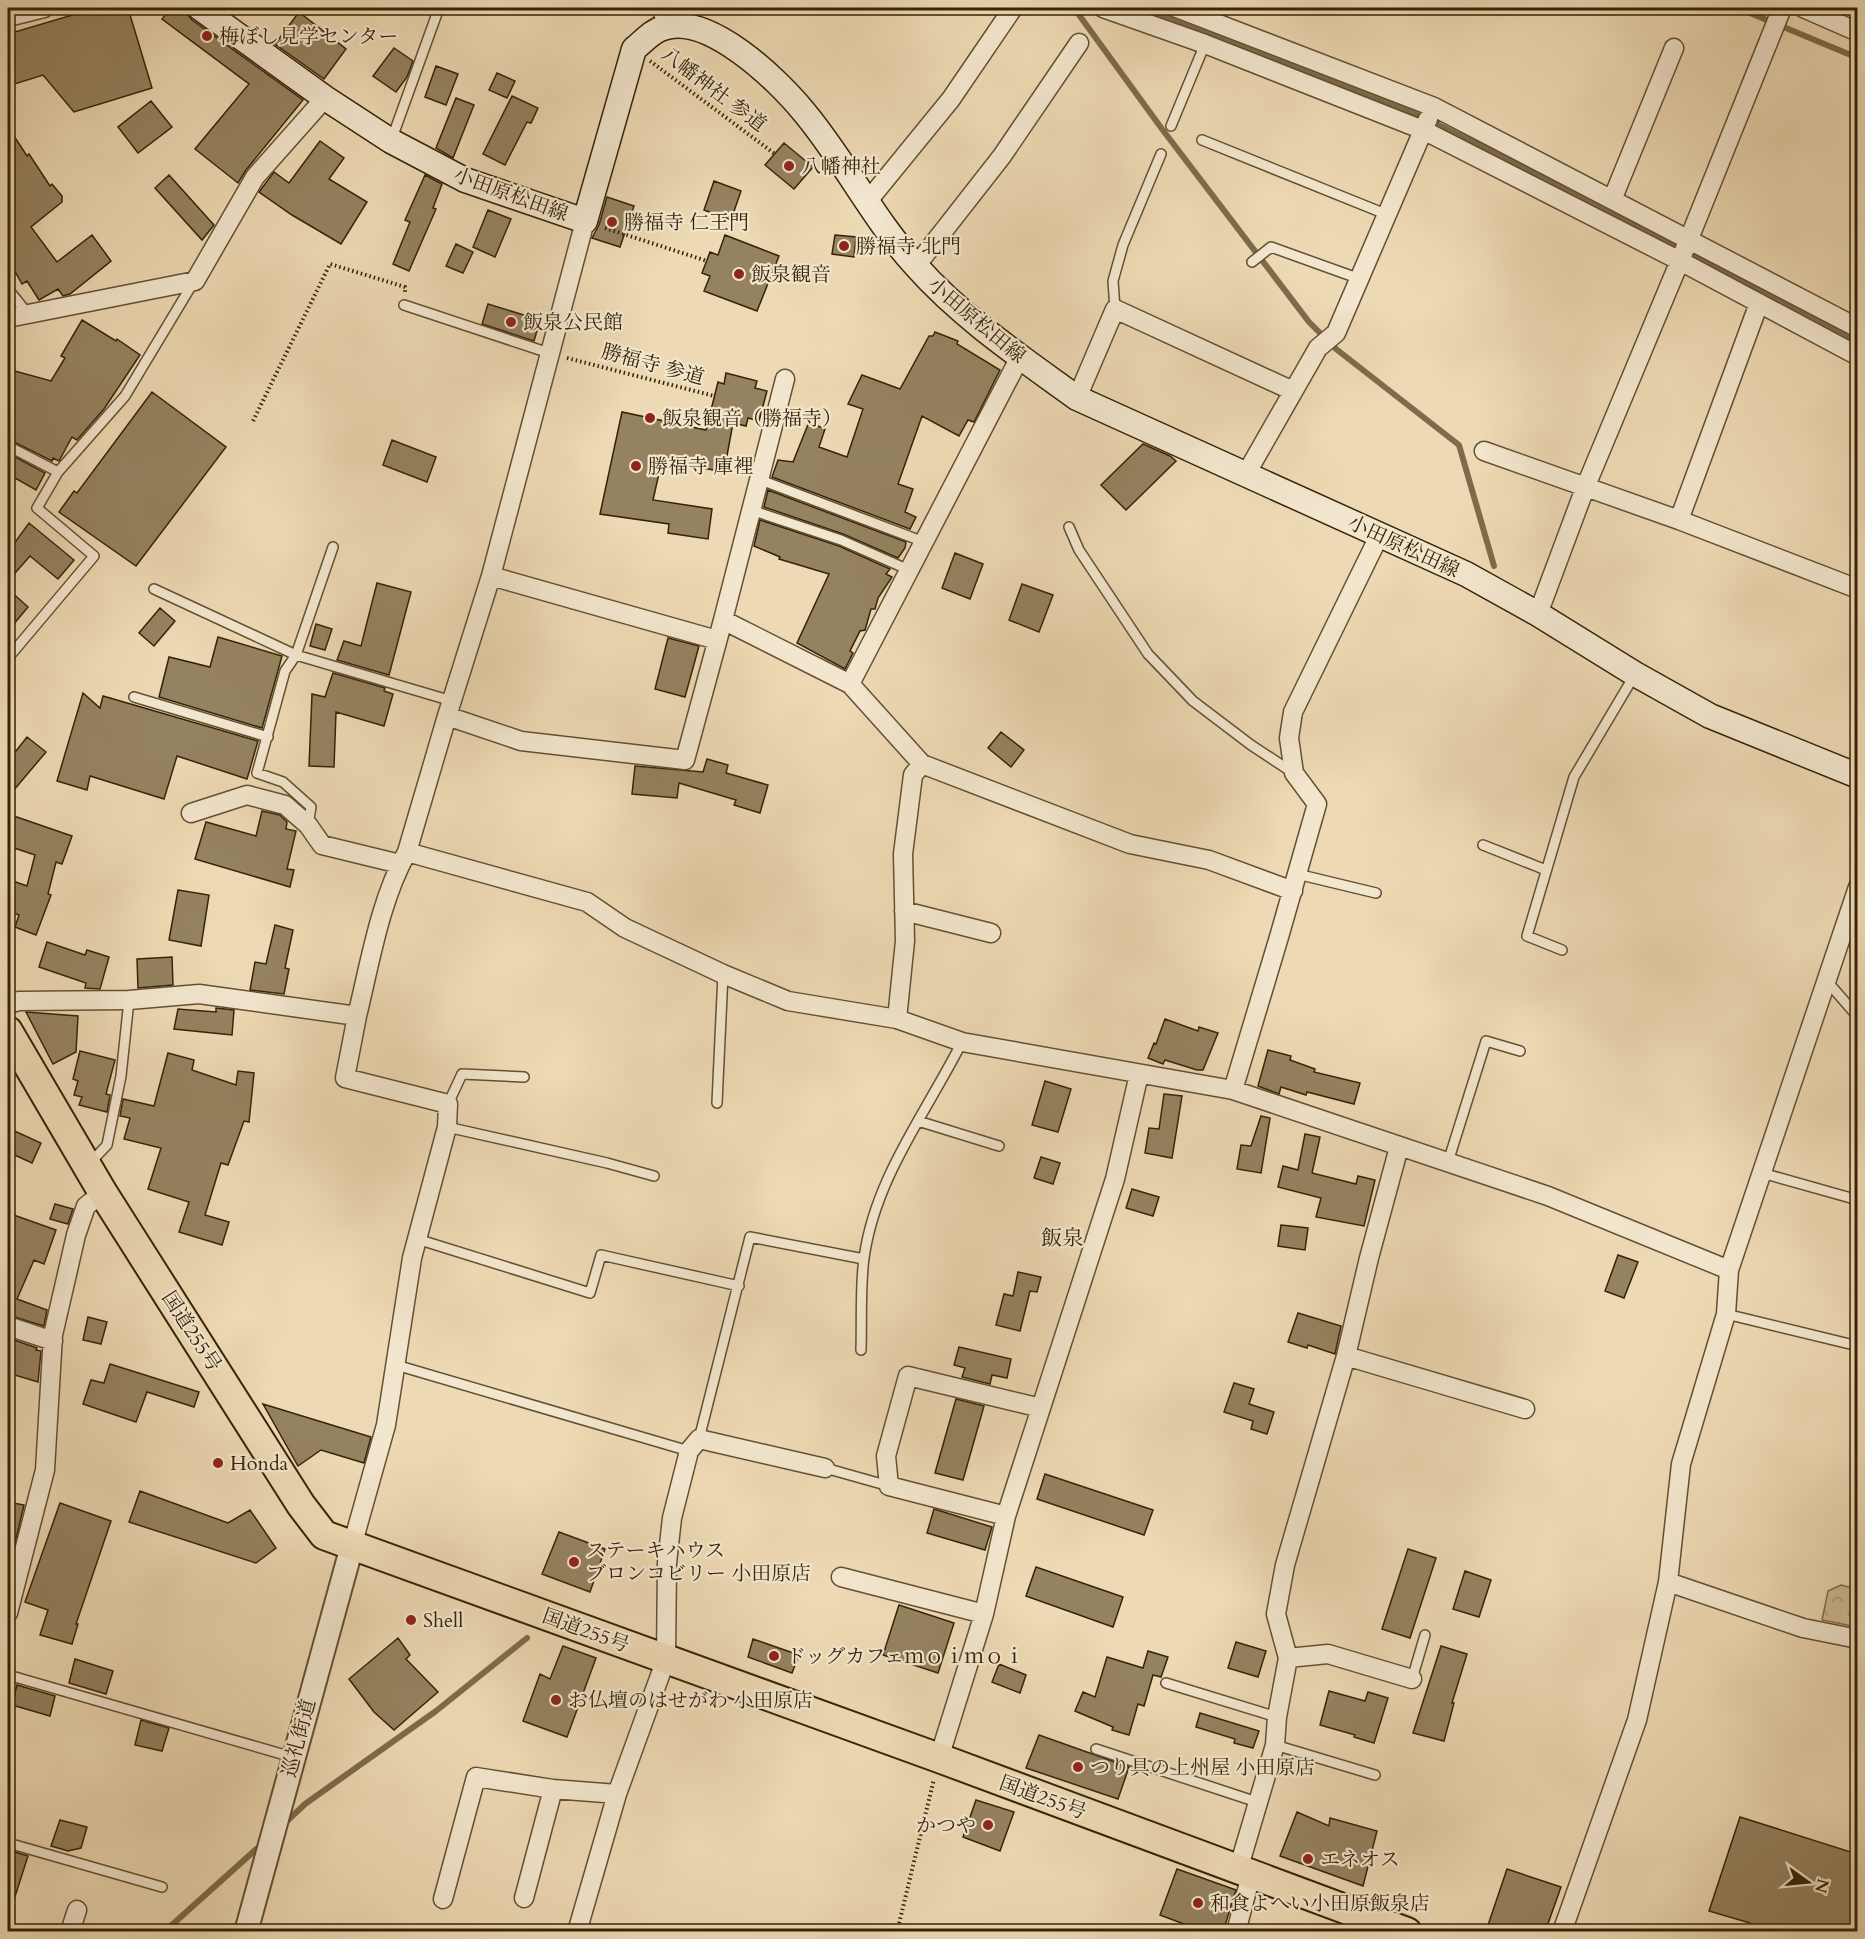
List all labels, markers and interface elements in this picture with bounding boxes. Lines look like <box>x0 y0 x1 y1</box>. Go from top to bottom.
place label: 梅ぼし見学センター <box>219 23 398 50</box>
marker: 梅ぼし見学センター <box>200 29 214 43</box>
street label: 八幡神社 参道 <box>656 41 772 138</box>
place label: 八幡神社 <box>801 153 881 180</box>
marker: 八幡神社 <box>782 159 796 173</box>
street label: 小田原松田線 <box>450 161 572 228</box>
place label: 勝福寺 仁王門 <box>624 209 749 236</box>
marker: 勝福寺 仁王門 <box>605 215 619 229</box>
place label: 勝福寺 北門 <box>856 233 961 260</box>
marker: 勝福寺 北門 <box>837 239 851 253</box>
place label: 飯泉観音 <box>751 261 831 288</box>
marker: 飯泉観音 <box>732 267 746 281</box>
street label: 小田原松田線 <box>922 271 1031 369</box>
place label: 飯泉公民館 <box>523 309 623 336</box>
marker: 飯泉公民館 <box>504 315 518 329</box>
street label: 勝福寺 参道 <box>598 338 707 391</box>
place label: 飯泉観音（勝福寺） <box>662 405 842 432</box>
marker: 飯泉観音（勝福寺） <box>643 411 657 425</box>
place label: 勝福寺 庫裡 <box>648 453 753 480</box>
marker: 勝福寺 庫裡 <box>629 459 643 473</box>
street label: 小田原松田線 <box>1344 509 1464 584</box>
district label: 飯泉 <box>1041 1224 1083 1253</box>
street label: 国道255号 <box>156 1286 228 1377</box>
place label: Honda <box>230 1450 289 1477</box>
marker: Honda <box>211 1456 225 1470</box>
place label: ステーキハウス ブロンコビリー 小田原店 <box>586 1537 811 1587</box>
marker: ステーキハウス ブロンコビリー 小田原店 <box>567 1555 581 1569</box>
street label: 国道255号 <box>539 1602 633 1659</box>
place label: Shell <box>423 1607 463 1634</box>
marker: Shell <box>404 1613 418 1627</box>
place label: ドッグカフェｍｏｉｍｏｉ <box>786 1643 1024 1670</box>
marker: ドッグカフェｍｏｉｍｏｉ <box>767 1649 781 1663</box>
place label: お仏壇のはせがわ 小田原店 <box>568 1687 813 1714</box>
marker: お仏壇のはせがわ 小田原店 <box>549 1693 563 1707</box>
street label: 巡礼街道 <box>275 1696 322 1780</box>
place label: つり具の上州屋 小田原店 <box>1090 1754 1315 1781</box>
marker: つり具の上州屋 小田原店 <box>1071 1760 1085 1774</box>
street label: 国道255号 <box>996 1769 1090 1826</box>
place label: かつや <box>916 1812 976 1839</box>
marker: かつや <box>981 1818 995 1832</box>
place label: エネオス <box>1320 1846 1400 1873</box>
marker: エネオス <box>1301 1852 1315 1866</box>
north arrow <box>1778 1852 1838 1912</box>
text: N <box>1809 1876 1834 1895</box>
place label: 和食よへい小田原飯泉店 <box>1210 1890 1430 1917</box>
marker: 和食よへい小田原飯泉店 <box>1191 1896 1205 1910</box>

